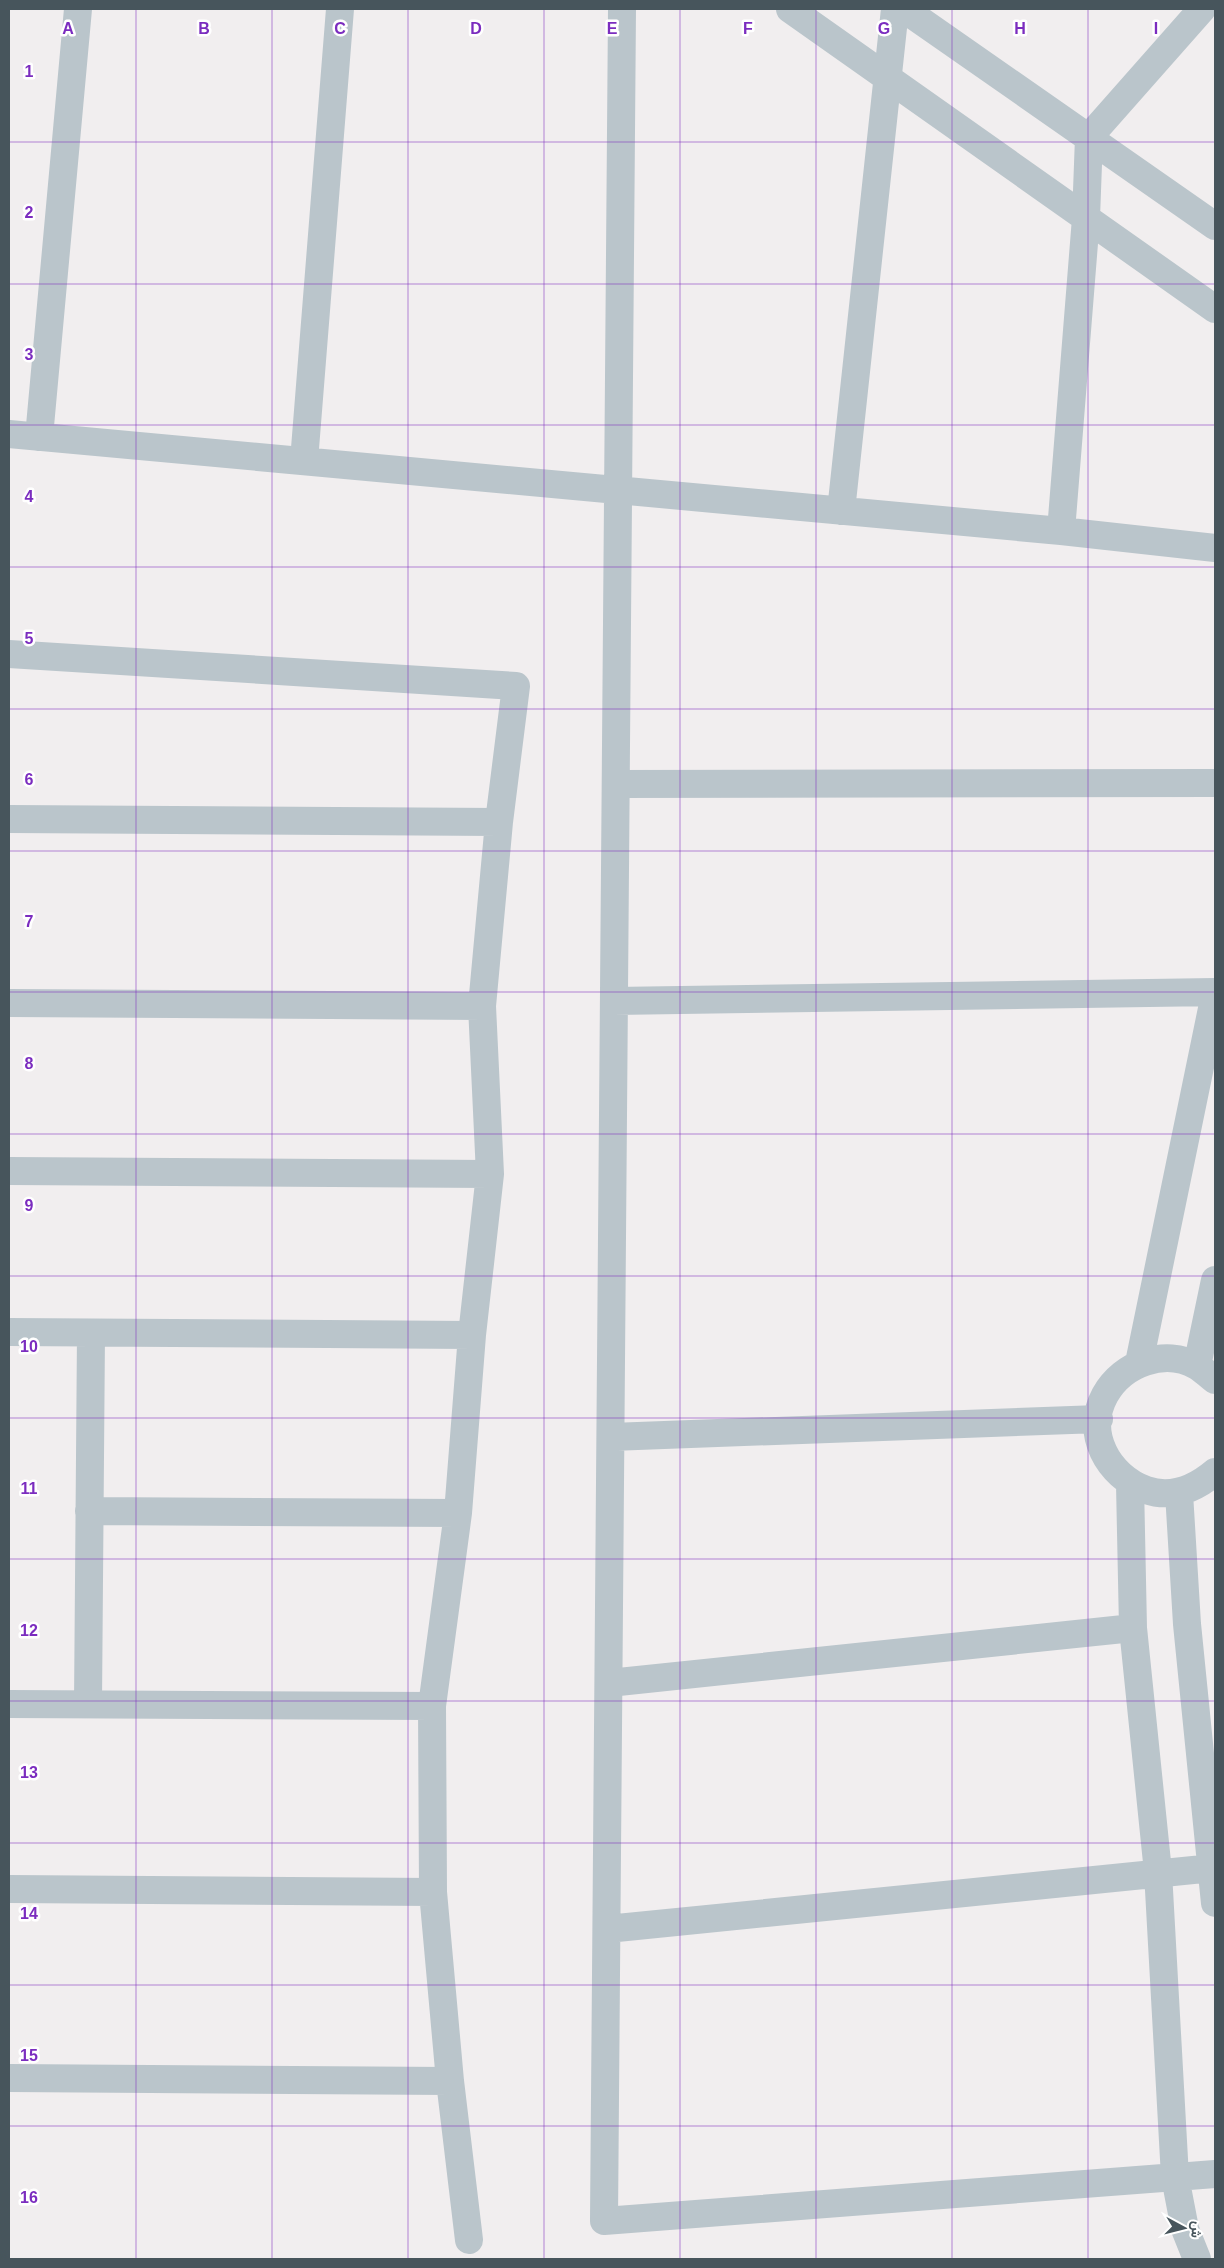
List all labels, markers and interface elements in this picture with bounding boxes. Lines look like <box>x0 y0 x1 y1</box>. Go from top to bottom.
text: A <box>62 20 74 37</box>
text: B <box>198 20 210 37</box>
text: C <box>334 20 346 37</box>
text: D <box>470 20 482 37</box>
text: E <box>607 20 618 37</box>
text: F <box>743 20 753 37</box>
text: G <box>878 20 890 37</box>
text: H <box>1014 20 1026 37</box>
text: I <box>1154 20 1158 37</box>
text: 1 <box>25 63 34 80</box>
text: 2 <box>25 204 34 221</box>
text: 3 <box>25 346 34 363</box>
text: 4 <box>25 488 34 505</box>
text: 5 <box>25 630 34 647</box>
text: 6 <box>25 771 34 788</box>
text: 7 <box>25 913 34 930</box>
text: 8 <box>25 1055 34 1072</box>
text: 9 <box>25 1197 34 1214</box>
text: 10 <box>20 1338 38 1355</box>
text: 11 <box>21 1480 38 1497</box>
text: 12 <box>20 1622 38 1639</box>
text: 13 <box>20 1764 38 1781</box>
text: 14 <box>20 1905 38 1922</box>
text: 15 <box>20 2047 38 2064</box>
text: 16 <box>20 2189 38 2206</box>
north arrow <box>1159 2203 1209 2253</box>
text: ش <box>1187 2220 1206 2239</box>

